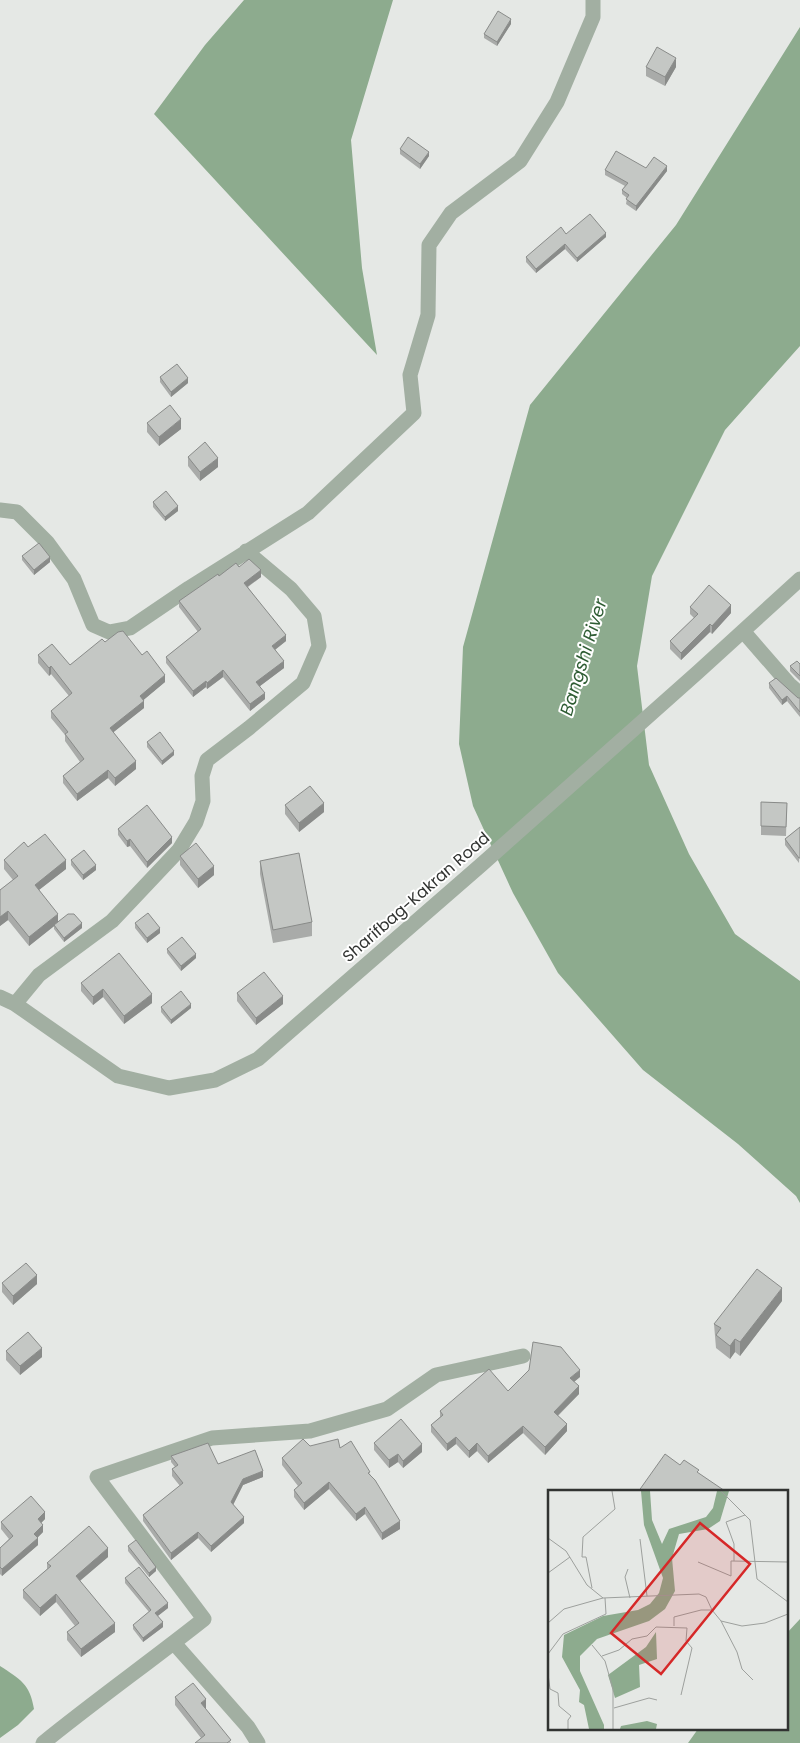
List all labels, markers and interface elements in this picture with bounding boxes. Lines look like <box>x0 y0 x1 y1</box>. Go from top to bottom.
water label: Bangshi River <box>553 594 613 718</box>
street label: Sharifbag-Kakran Road <box>337 827 495 967</box>
inset map <box>548 1490 788 1730</box>

